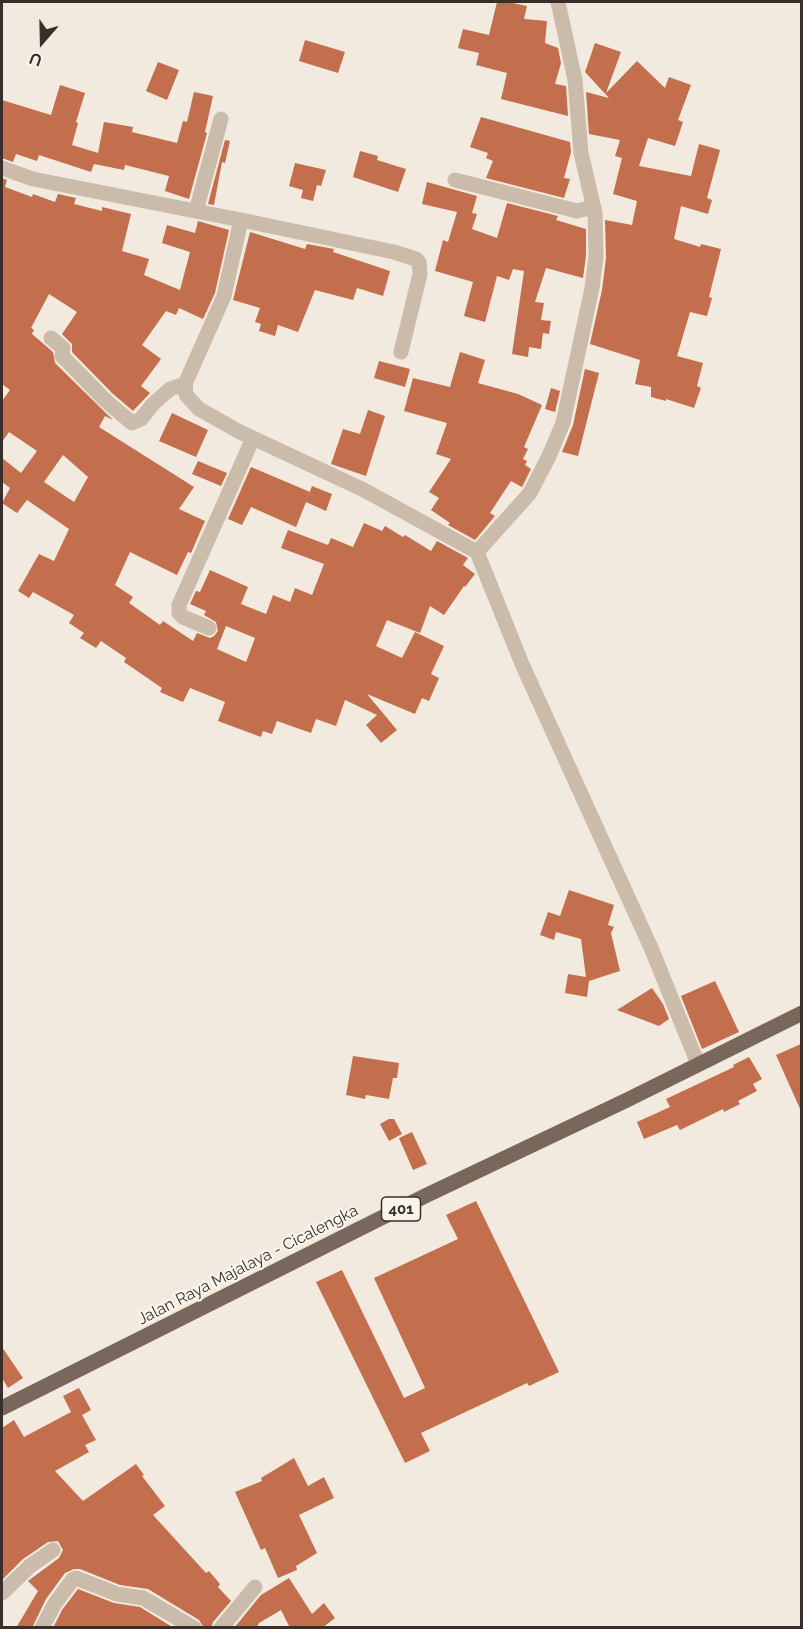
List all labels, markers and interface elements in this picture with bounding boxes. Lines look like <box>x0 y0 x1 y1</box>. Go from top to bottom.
north arrow <box>12 12 72 72</box>
text: U <box>27 48 45 70</box>
road number: 401 <box>382 1197 420 1221</box>
street label: Jalan Raya Majalaya - Cicalengka <box>135 1201 361 1329</box>

